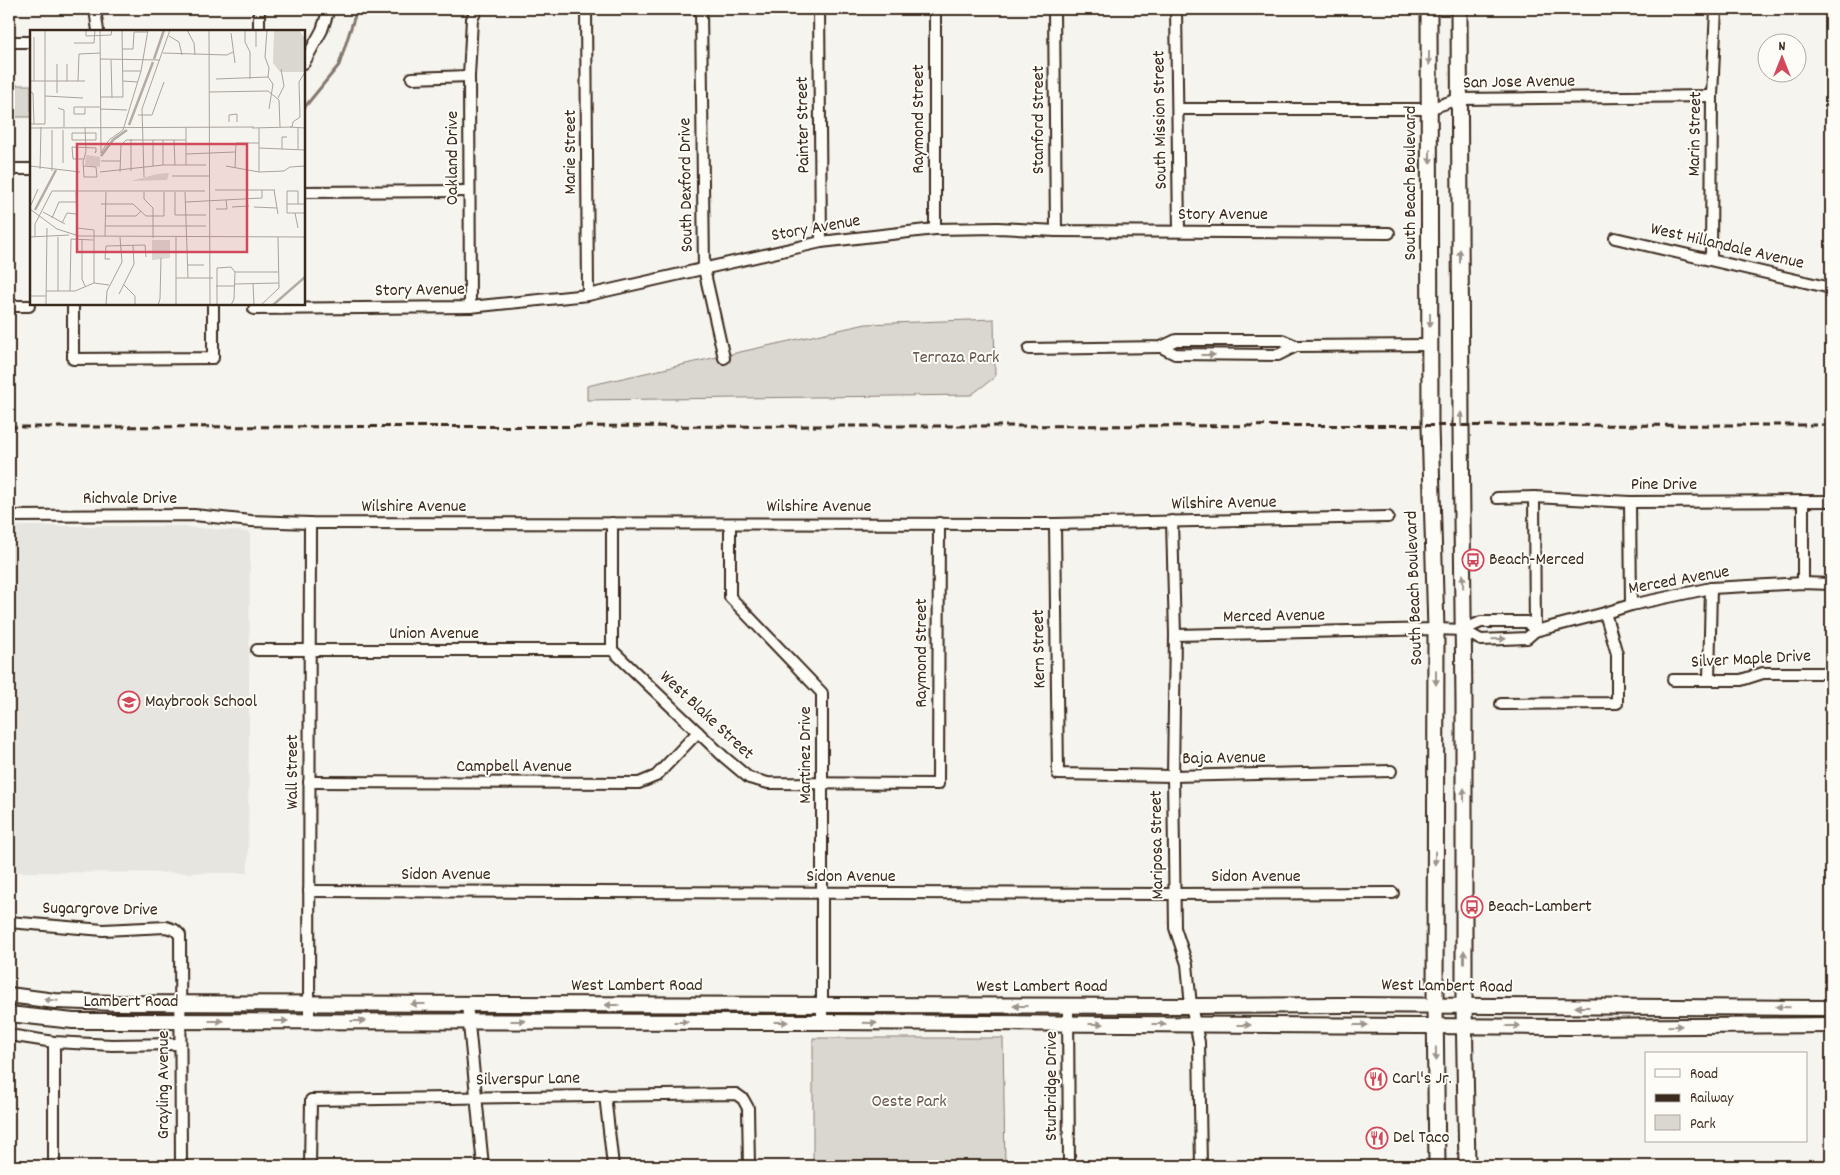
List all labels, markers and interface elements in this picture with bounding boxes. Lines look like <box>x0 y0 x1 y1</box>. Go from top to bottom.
inset map <box>30 30 305 305</box>
north arrow <box>1758 32 1808 82</box>
text: N <box>1779 37 1786 57</box>
street label: South Mission Street <box>1147 50 1175 190</box>
one-way arrow <box>1425 50 1433 66</box>
street label: Raymond Street <box>907 64 932 174</box>
street label: Stanford Street <box>1027 65 1052 174</box>
street label: San Jose Avenue <box>1463 70 1575 96</box>
street label: Painter Street <box>791 76 817 174</box>
street label: Marin Street <box>1683 91 1709 177</box>
street label: South Beach Boulevard <box>1399 106 1424 260</box>
street label: Marie Street <box>559 109 584 194</box>
street label: Oakland Drive <box>441 111 466 205</box>
street label: South Dexford Drive <box>673 117 701 253</box>
one-way arrow <box>1426 150 1434 166</box>
street label: Story Avenue <box>1178 203 1268 228</box>
street label: Story Avenue <box>770 209 863 249</box>
street label: West Hillandale Avenue <box>1648 217 1806 277</box>
one-way arrow <box>1456 248 1464 264</box>
street label: Story Avenue <box>375 278 465 304</box>
one-way arrow <box>1426 312 1434 328</box>
park label: Terraza Park <box>913 346 1000 371</box>
one-way arrow <box>1201 351 1217 359</box>
one-way arrow <box>1457 411 1465 427</box>
street label: Pine Drive <box>1631 473 1697 498</box>
street label: Richvale Drive <box>83 487 177 512</box>
street label: Wilshire Avenue <box>1171 491 1277 517</box>
street label: Wilshire Avenue <box>362 495 467 520</box>
street label: Wilshire Avenue <box>767 495 872 520</box>
street label: South Beach Boulevard <box>1400 510 1430 666</box>
bus stop icon: Beach-Merced <box>1461 548 1485 572</box>
place label: Beach-Merced <box>1489 548 1584 573</box>
street label: Merced Avenue <box>1627 560 1732 602</box>
one-way arrow <box>1458 573 1466 589</box>
street label: Raymond Street <box>910 598 935 708</box>
street label: Merced Avenue <box>1223 604 1325 630</box>
street label: Kern Street <box>1027 609 1053 689</box>
street label: Union Avenue <box>389 622 479 647</box>
one-way arrow <box>1492 635 1508 643</box>
street label: Silver Maple Drive <box>1690 644 1812 676</box>
street label: West Blake Street <box>653 666 759 767</box>
one-way arrow <box>1432 670 1440 686</box>
school or university icon: Maybrook School <box>117 690 141 714</box>
place label: Maybrook School <box>145 690 258 715</box>
street label: Martinez Drive <box>794 706 819 804</box>
street label: Wall Street <box>281 734 306 810</box>
street label: Baja Avenue <box>1182 746 1266 772</box>
street label: Campbell Avenue <box>456 755 572 780</box>
one-way arrow <box>1460 787 1468 803</box>
street label: Mariposa Street <box>1145 790 1171 900</box>
one-way arrow <box>1431 850 1439 866</box>
street label: Sidon Avenue <box>401 863 491 888</box>
street label: Sidon Avenue <box>806 865 896 890</box>
street label: Sidon Avenue <box>1211 865 1301 890</box>
bus stop icon: Beach-Lambert <box>1460 895 1484 919</box>
place label: Beach-Lambert <box>1488 895 1592 920</box>
street label: Sugargrove Drive <box>42 896 158 924</box>
one-way arrow <box>1460 949 1468 965</box>
street label: West Lambert Road <box>1381 973 1513 1001</box>
street label: West Lambert Road <box>571 974 703 999</box>
street label: West Lambert Road <box>976 975 1108 1000</box>
street label: Lambert Road <box>84 990 179 1015</box>
one-way arrow <box>43 996 59 1004</box>
one-way arrow <box>410 1000 426 1008</box>
one-way arrow <box>604 1000 620 1008</box>
one-way arrow <box>1011 1002 1027 1010</box>
one-way arrow <box>1574 1003 1590 1011</box>
one-way arrow <box>1774 1003 1790 1011</box>
one-way arrow <box>208 1017 224 1025</box>
one-way arrow <box>273 1017 289 1025</box>
one-way arrow <box>350 1017 366 1025</box>
one-way arrow <box>510 1017 526 1025</box>
one-way arrow <box>673 1018 689 1026</box>
one-way arrow <box>774 1018 790 1026</box>
one-way arrow <box>863 1019 879 1027</box>
one-way arrow <box>1088 1020 1104 1028</box>
one-way arrow <box>1151 1020 1167 1028</box>
one-way arrow <box>1236 1021 1252 1029</box>
one-way arrow <box>1353 1021 1369 1029</box>
one-way arrow <box>1668 1022 1684 1030</box>
one-way arrow <box>1505 1023 1521 1031</box>
street label: Grayling Avenue <box>152 1031 177 1139</box>
street label: Sturbridge Drive <box>1040 1031 1065 1141</box>
one-way arrow <box>1432 1047 1440 1063</box>
legend <box>1645 1052 1808 1142</box>
text: Road <box>1690 1064 1718 1086</box>
street label: Silverspur Lane <box>476 1067 580 1093</box>
restaurant icon: Carl's Jr. <box>1364 1067 1388 1091</box>
place label: Carl's Jr. <box>1392 1067 1452 1092</box>
text: Railway <box>1690 1088 1734 1110</box>
park label: Oeste Park <box>871 1090 947 1115</box>
text: Park <box>1690 1114 1716 1136</box>
restaurant icon: Del Taco <box>1365 1126 1389 1150</box>
place label: Del Taco <box>1393 1126 1450 1151</box>

